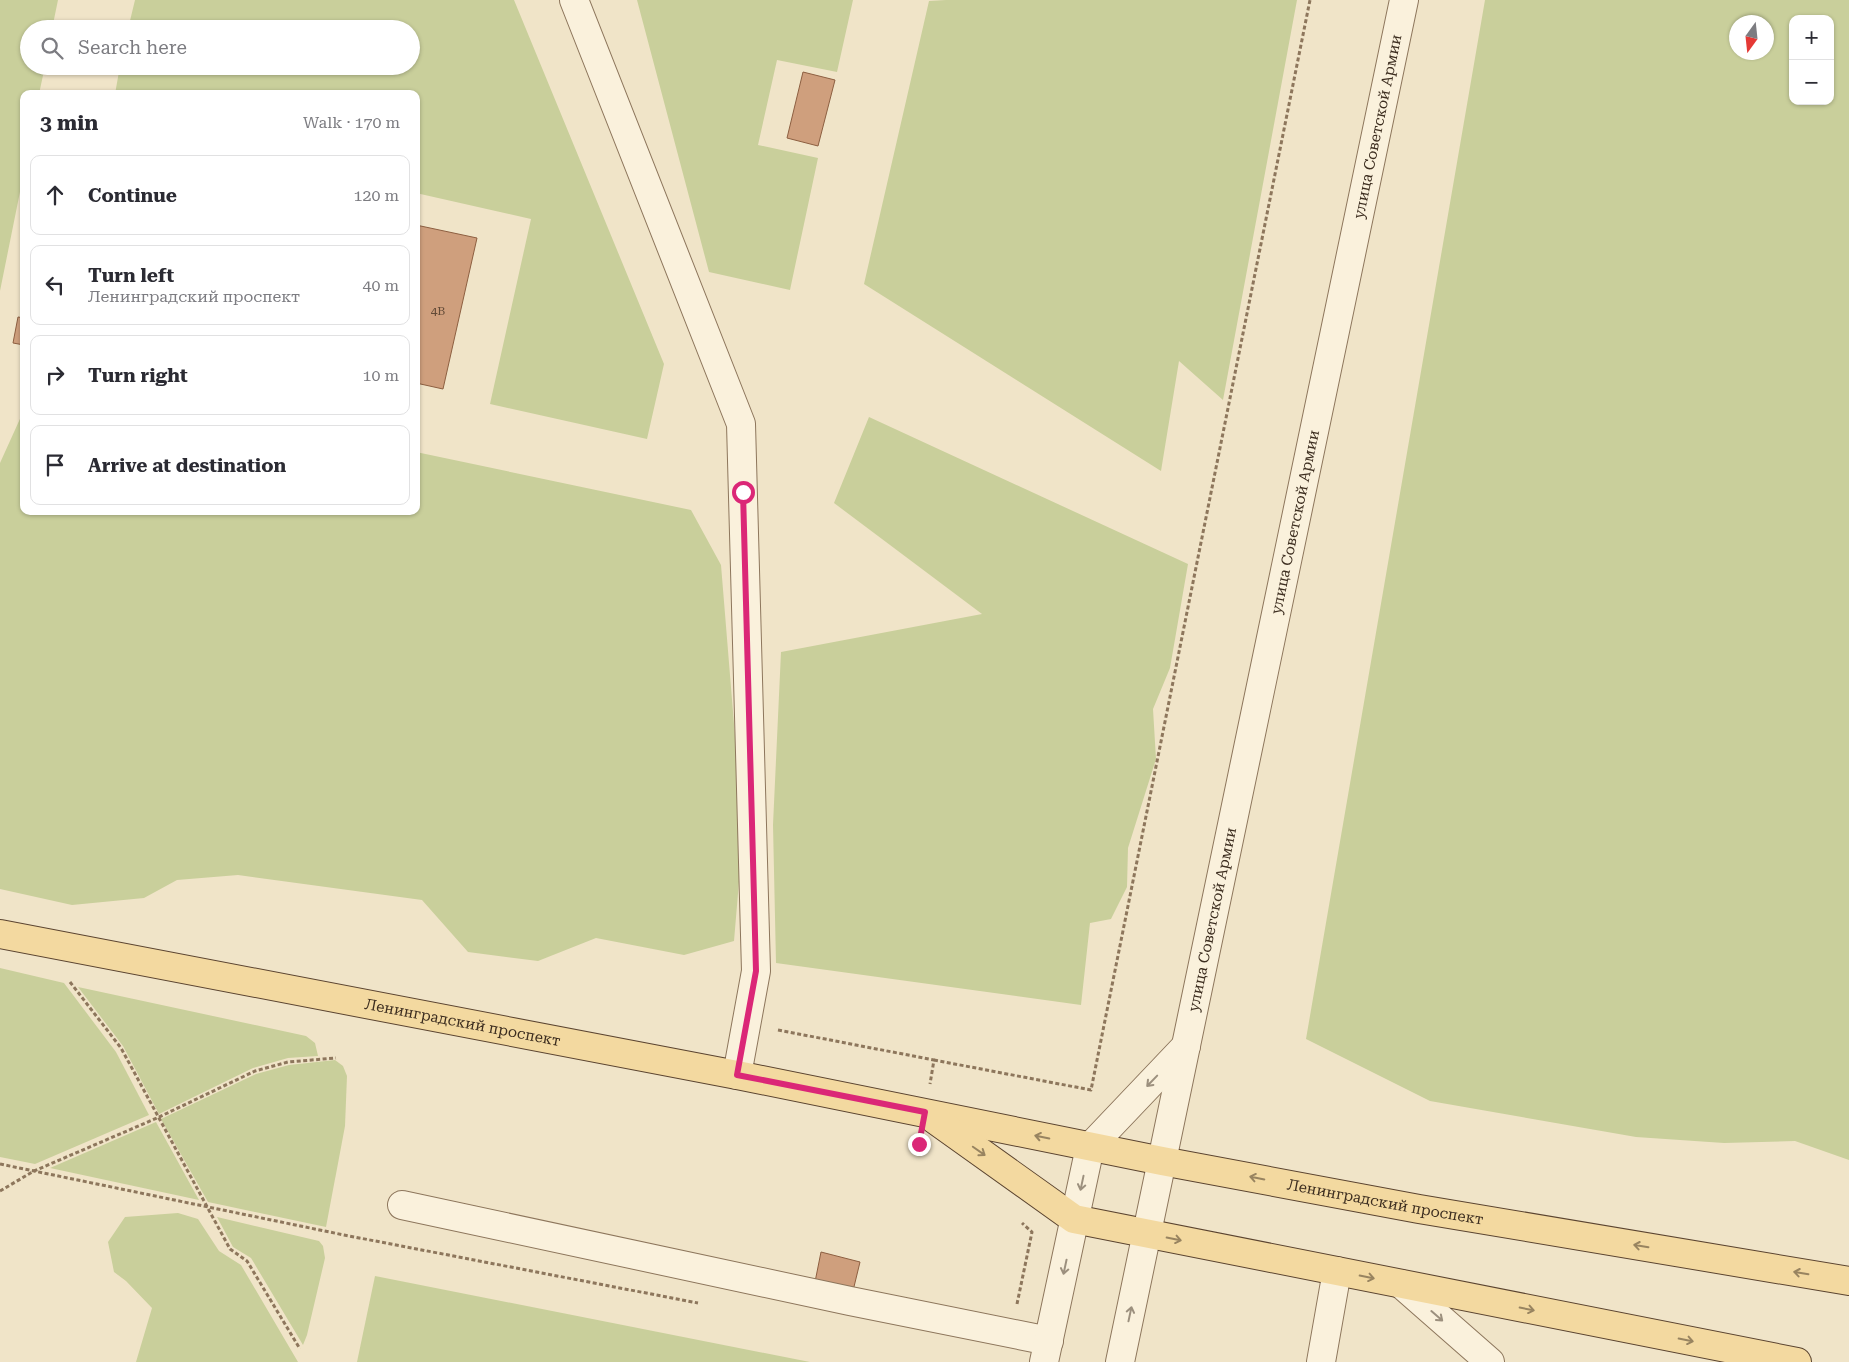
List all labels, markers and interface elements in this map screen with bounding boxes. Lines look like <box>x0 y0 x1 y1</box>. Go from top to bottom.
north arrow <box>1729 15 1774 60</box>
map controls <box>1789 15 1834 105</box>
button: + <box>1789 15 1834 60</box>
search box <box>20 20 420 75</box>
street label: улица Советской Армии <box>1350 33 1406 220</box>
icon: search <box>38 34 66 62</box>
text: Search here <box>78 36 187 59</box>
button: − <box>1789 60 1834 105</box>
text: 3 min <box>40 111 98 135</box>
text: Walk · 170 m <box>303 113 400 132</box>
icon: ahead <box>41 181 69 209</box>
text: Continue <box>88 184 177 207</box>
text: 120 m <box>353 186 399 205</box>
text: Turn left <box>88 264 174 287</box>
icon: left <box>41 271 69 299</box>
text: 40 m <box>362 276 399 295</box>
text: Ленинградский проспект <box>88 287 300 306</box>
house number: 4В <box>431 304 445 318</box>
icon: right <box>41 361 69 389</box>
text: Turn right <box>88 364 188 387</box>
text: 10 m <box>362 366 399 385</box>
street label: улица Советской Армии <box>1267 428 1323 616</box>
icon: arrive <box>41 451 69 479</box>
text: Arrive at destination <box>88 454 286 477</box>
route start <box>732 481 755 504</box>
street label: улица Советской Армии <box>1184 826 1240 1013</box>
street label: Ленинградский проспект <box>363 995 562 1050</box>
one-way arrow <box>1146 1075 1158 1088</box>
one-way arrow <box>1034 1131 1050 1141</box>
route end <box>908 1133 931 1156</box>
one-way arrow <box>972 1146 986 1156</box>
one-way arrow <box>1249 1173 1265 1183</box>
one-way arrow <box>1077 1174 1086 1190</box>
street label: Ленинградский проспект <box>1286 1176 1485 1229</box>
one-way arrow <box>1165 1235 1181 1245</box>
one-way arrow <box>1633 1240 1649 1250</box>
one-way arrow <box>1059 1258 1069 1274</box>
one-way arrow <box>1793 1267 1809 1277</box>
one-way arrow <box>1359 1273 1375 1283</box>
one-way arrow <box>1518 1304 1534 1314</box>
one-way arrow <box>1126 1307 1136 1323</box>
one-way arrow <box>1431 1310 1444 1322</box>
one-way arrow <box>1678 1336 1694 1345</box>

